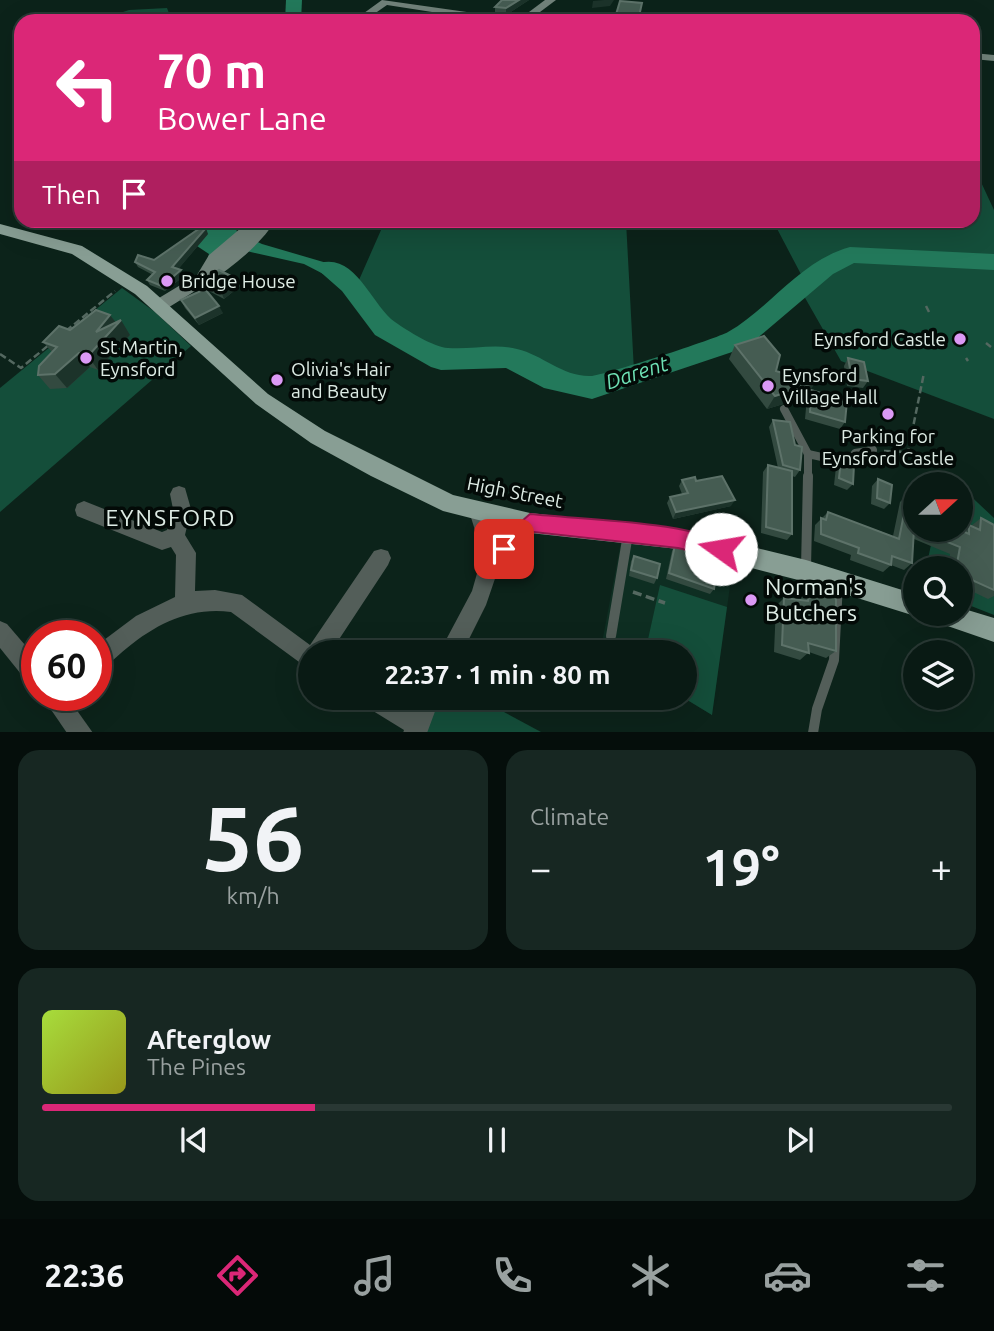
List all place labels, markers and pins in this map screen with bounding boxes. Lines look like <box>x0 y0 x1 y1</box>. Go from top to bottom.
place label: Bridge House <box>181 270 296 292</box>
marker: Bridge House <box>159 273 175 289</box>
place label: Eynsford Castle <box>814 328 946 350</box>
marker: Eynsford Castle <box>952 331 968 347</box>
place label: St Martin, Eynsford <box>100 336 183 380</box>
marker: St Martin, Eynsford <box>78 350 94 366</box>
place label: Olivia's Hair and Beauty <box>291 358 391 402</box>
place label: Eynsford Village Hall <box>782 364 878 408</box>
marker: Olivia's Hair and Beauty <box>269 372 285 388</box>
marker: Eynsford Village Hall <box>760 378 776 394</box>
marker: Parking for Eynsford Castle <box>880 406 896 422</box>
place label: Parking for Eynsford Castle <box>822 425 954 469</box>
pin <box>474 519 534 579</box>
place label: Norman's Butchers <box>765 574 863 625</box>
marker: Norman's Butchers <box>743 592 759 608</box>

